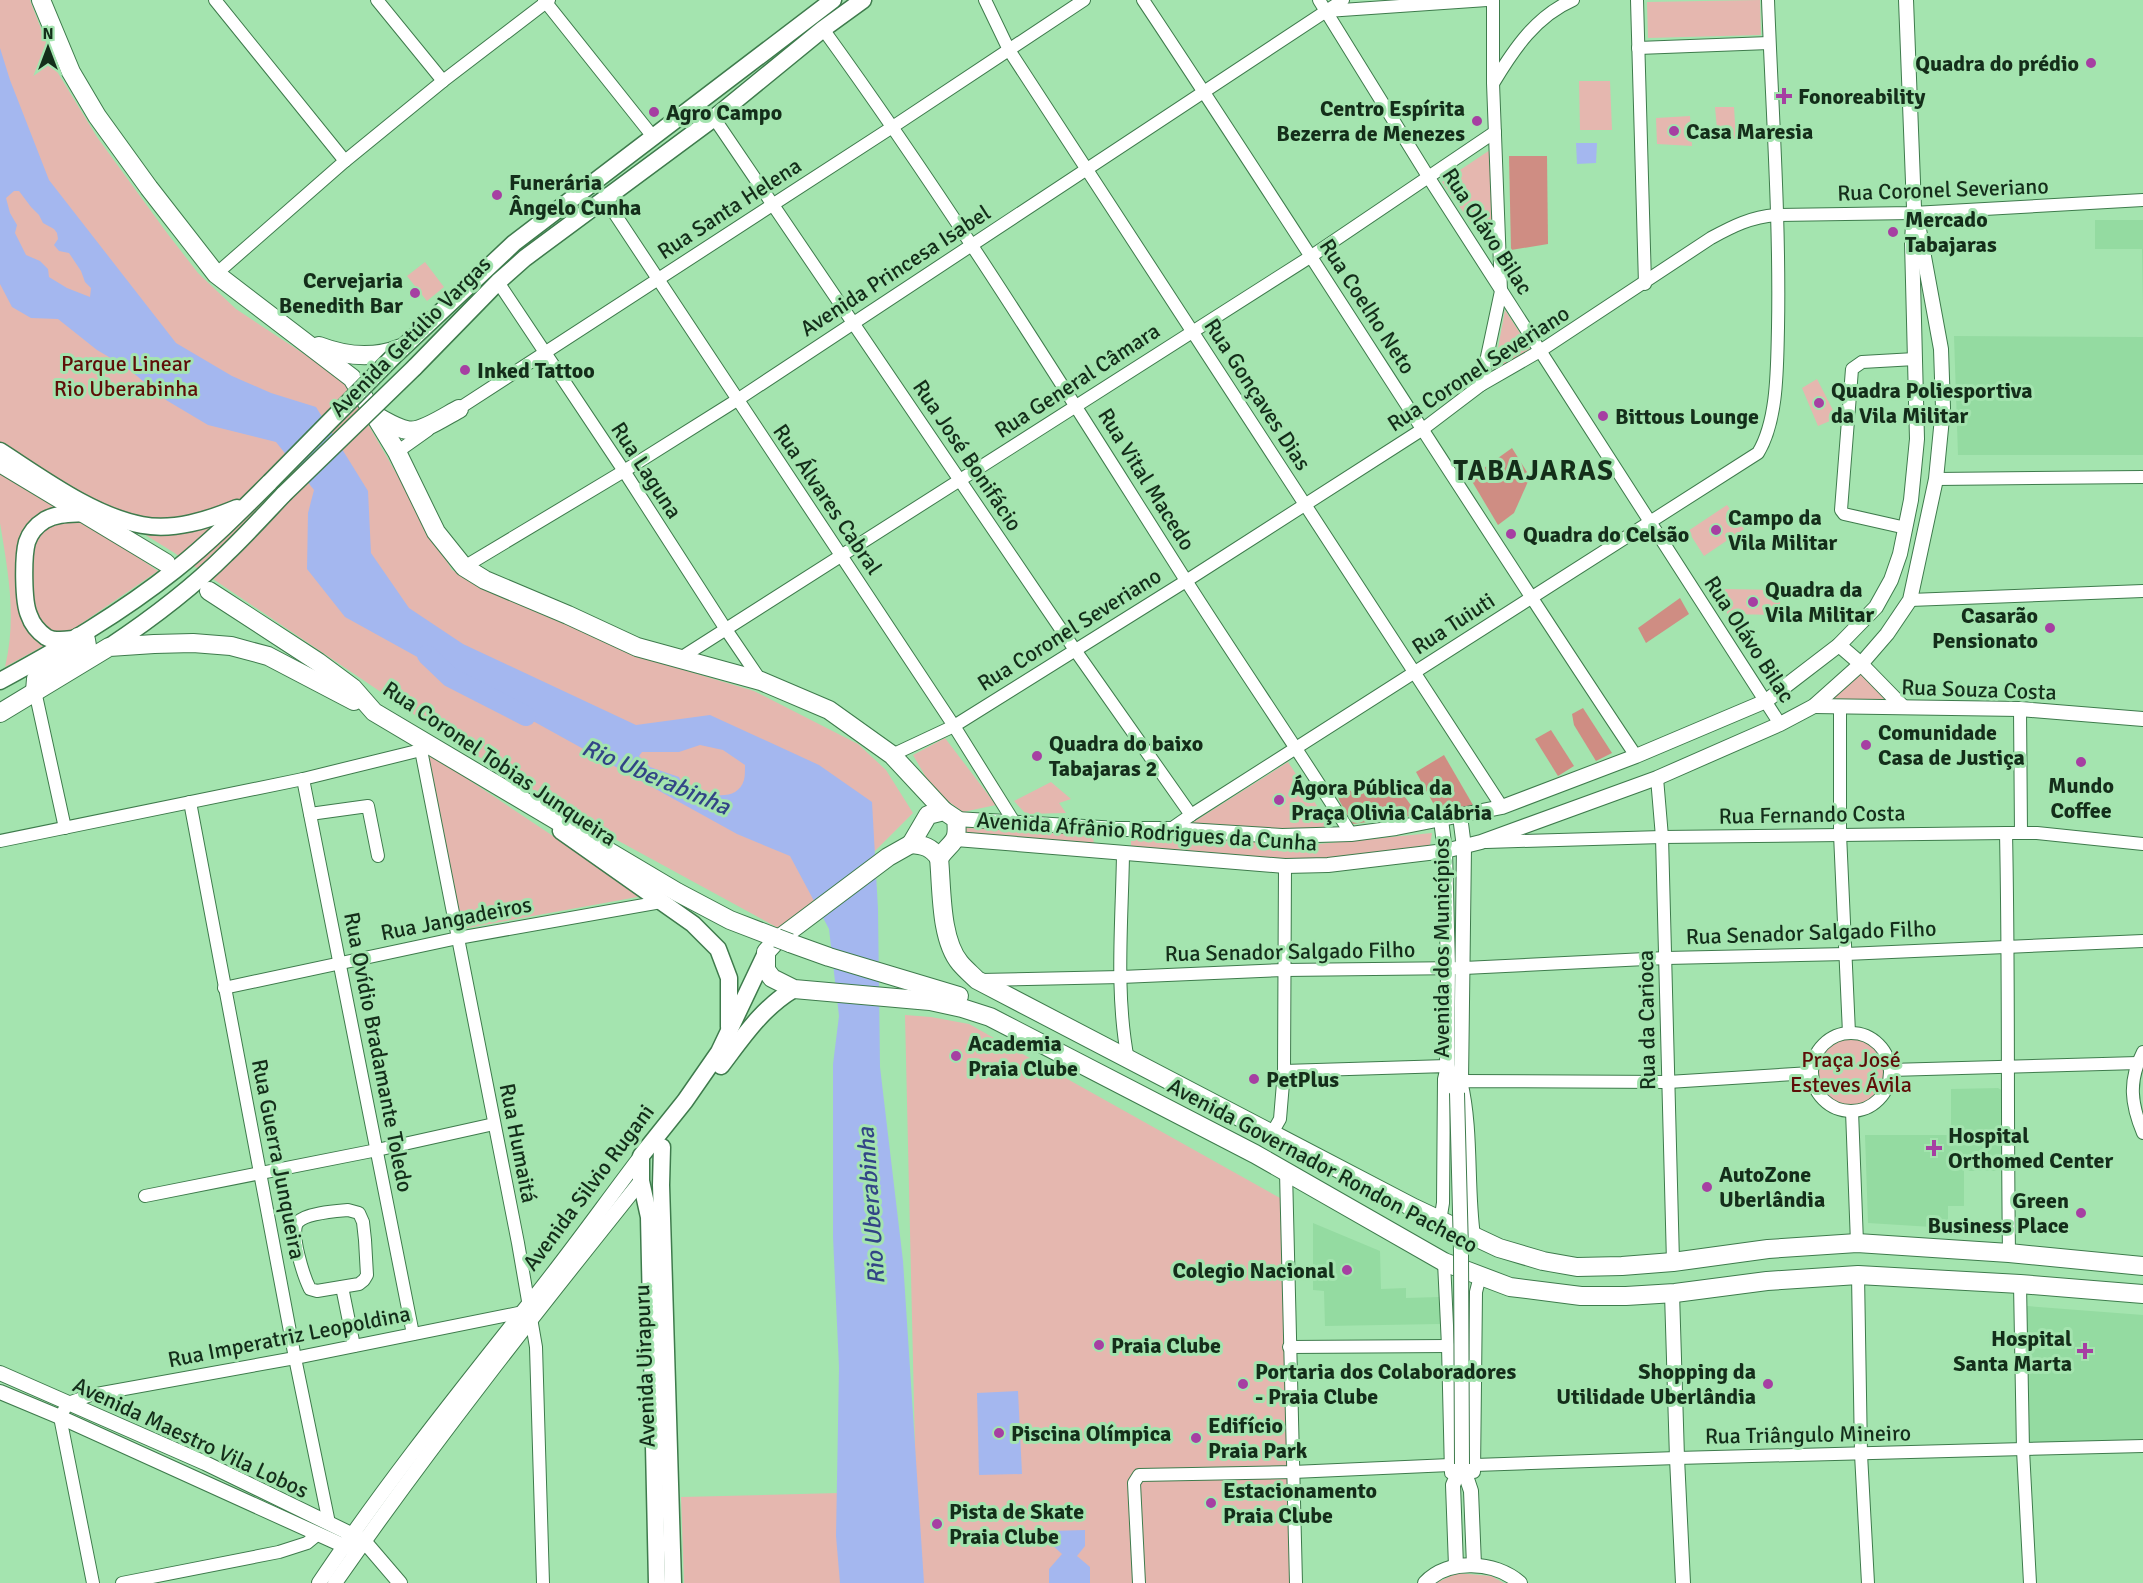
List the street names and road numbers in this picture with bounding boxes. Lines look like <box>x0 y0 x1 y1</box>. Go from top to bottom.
street label: Rua Santa Helena <box>652 152 806 265</box>
street label: Rua Olávo Bilac <box>1437 163 1539 300</box>
street label: Rua Coronel Severiano <box>1837 172 2049 207</box>
street label: Avenida Princesa Isabel <box>795 199 995 342</box>
street label: Rua Coelho Neto <box>1314 234 1421 379</box>
street label: Avenida Getúlio Vargas <box>324 250 496 422</box>
street label: Rua Coronel Severiano <box>1382 300 1574 437</box>
street label: Rua Gonçaves Dias <box>1198 313 1317 475</box>
street label: Rua General Câmara <box>990 317 1165 444</box>
street label: Rua José Bonifácio <box>907 375 1028 536</box>
street label: Rua Vital Macedo <box>1092 403 1201 555</box>
street label: Rua Laguna <box>605 417 688 524</box>
street label: Rua Álvares Cabral <box>767 419 888 580</box>
street label: Rua Coronel Severiano <box>972 562 1166 697</box>
street label: Rua Olávo Bilac <box>1699 571 1801 708</box>
street label: Rua Tuiuti <box>1407 587 1500 660</box>
street label: Rua Souza Costa <box>1901 673 2057 706</box>
street label: Rua Coronel Tobias Junqueira <box>378 675 622 852</box>
street label: Rua Fernando Costa <box>1718 799 1906 830</box>
street label: Avenida Afrânio Rodrigues da Cunha <box>976 806 1318 857</box>
street label: Avenida dos Municípios <box>1428 838 1455 1058</box>
street label: Rua Jangadeiros <box>378 891 534 946</box>
street label: Rua Ovídio Bradamante Toledo <box>338 910 419 1194</box>
street label: Rua Senador Salgado Filho <box>1685 915 1937 950</box>
street label: Rua Senador Salgado Filho <box>1164 936 1416 967</box>
street label: Rua da Carioca <box>1632 950 1661 1090</box>
street label: Rua Guerra Junqueira <box>246 1057 311 1262</box>
street label: Avenida Governador Rondon Pacheco <box>1163 1072 1482 1259</box>
street label: Rua Humaitá <box>494 1081 543 1205</box>
street label: Avenida Silvio Rugani <box>517 1099 660 1276</box>
street label: Avenida Uirapuru <box>628 1284 661 1448</box>
street label: Rua Imperatriz Leopoldina <box>165 1300 413 1373</box>
street label: Avenida Maestro Vila Lobos <box>69 1371 313 1504</box>
street label: Rua Triângulo Mineiro <box>1705 1419 1911 1450</box>

